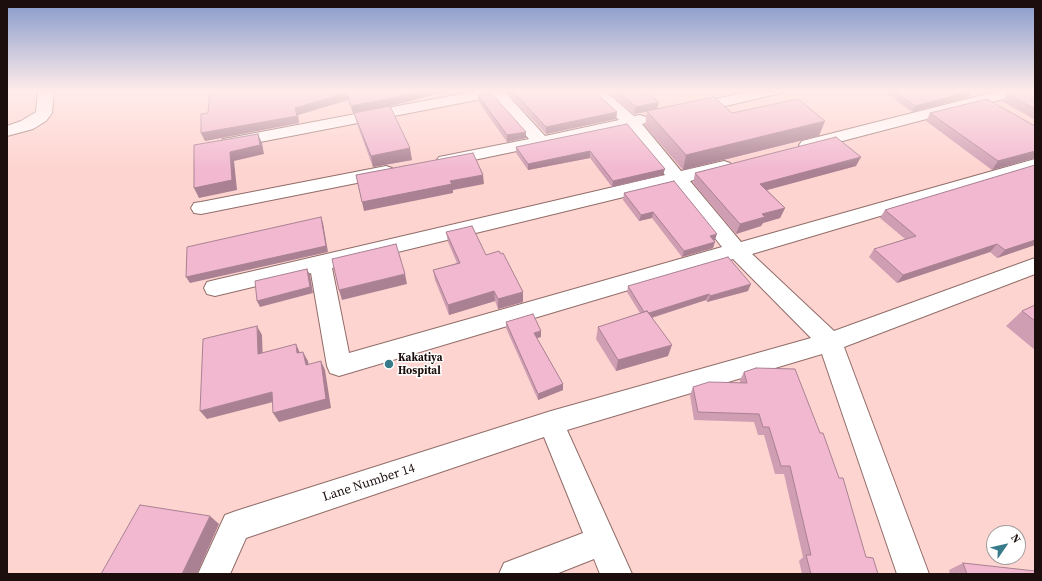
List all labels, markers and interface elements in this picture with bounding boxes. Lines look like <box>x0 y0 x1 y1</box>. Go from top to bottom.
place label: Kakatiya Hospital <box>398 351 443 377</box>
marker: Kakatiya Hospital <box>383 358 395 370</box>
street label: Lane Number 14 <box>321 461 417 505</box>
north arrow <box>986 525 1026 565</box>
text: N <box>1007 531 1024 546</box>

